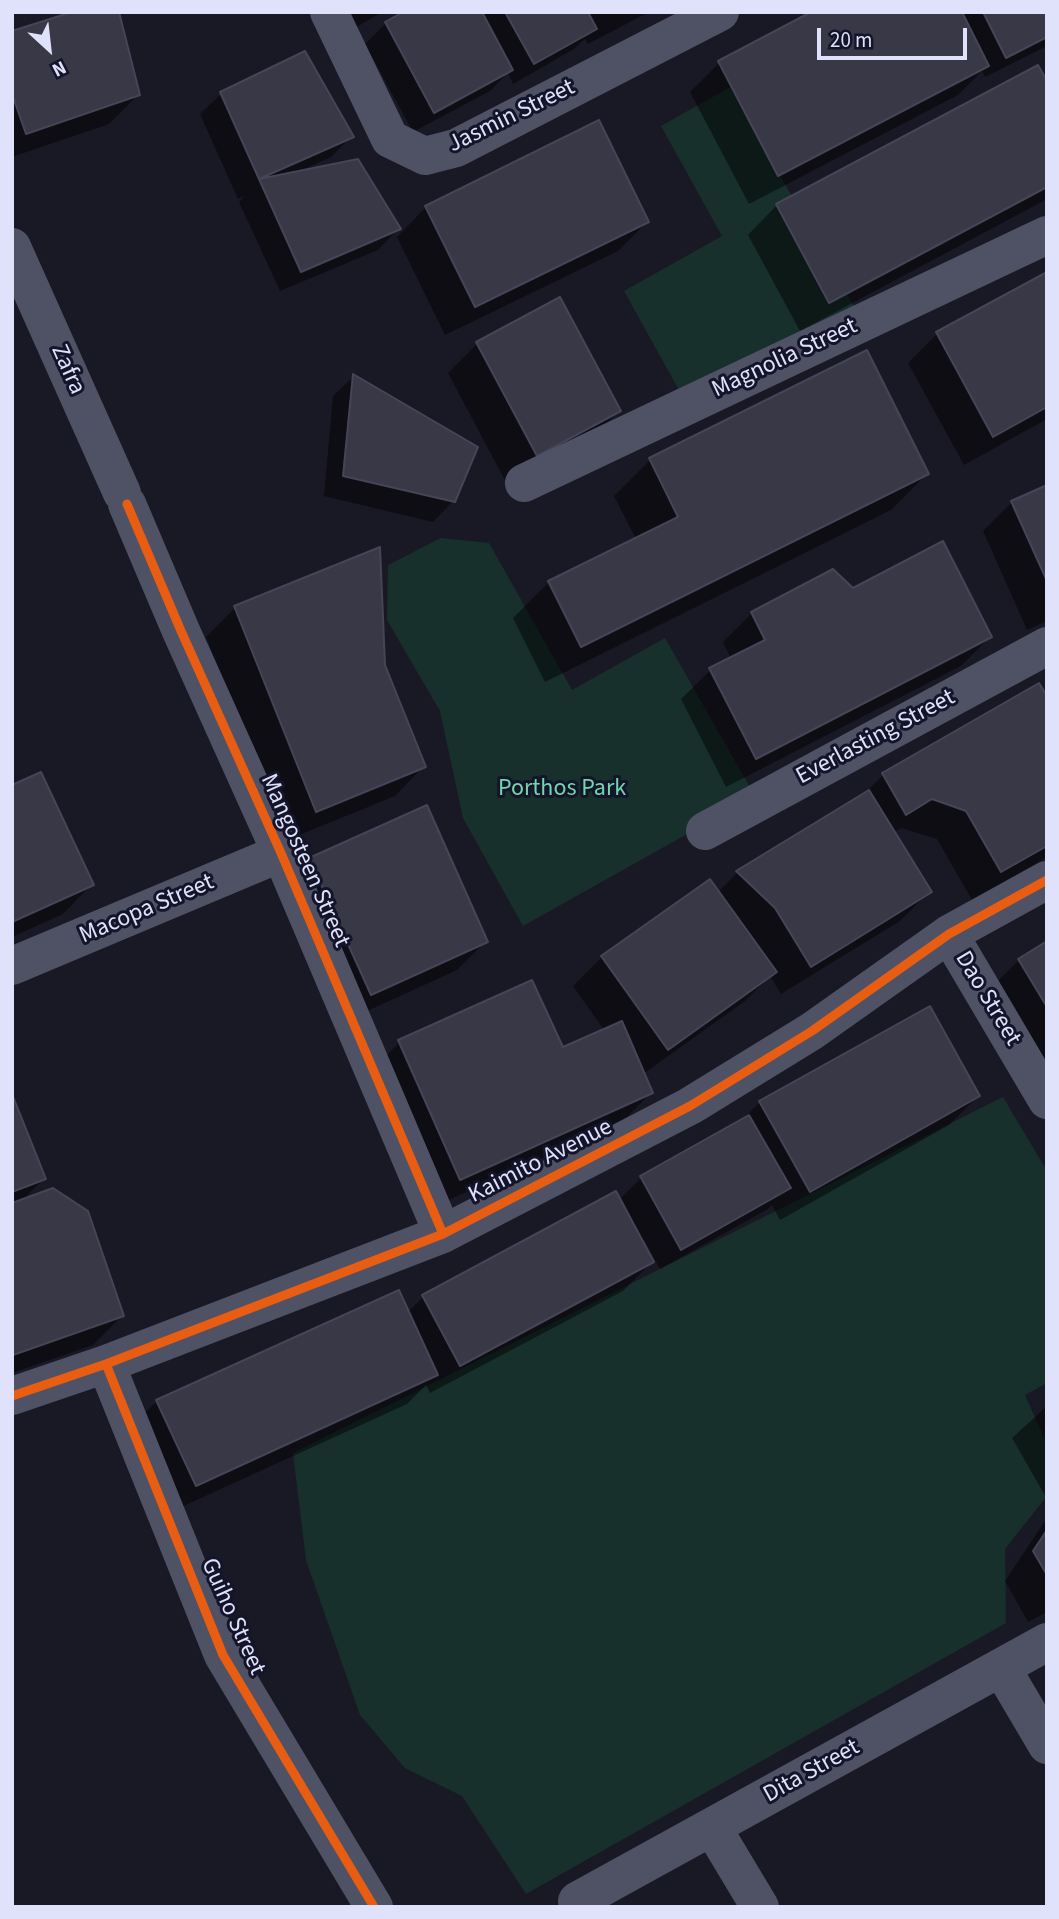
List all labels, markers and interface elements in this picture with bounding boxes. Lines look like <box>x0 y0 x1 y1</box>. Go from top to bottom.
north arrow <box>14 14 84 84</box>
scale bar <box>821 14 972 58</box>
text: 20 m <box>830 25 872 55</box>
text: N <box>47 53 71 83</box>
street label: Jasmin Street <box>444 74 580 160</box>
street label: Magnolia Street <box>708 313 862 405</box>
street label: Zafra <box>43 341 91 399</box>
street label: Everlasting Street <box>792 684 960 792</box>
street label: Mangosteen Street <box>253 770 355 952</box>
park label: Porthos Park <box>498 776 626 804</box>
street label: Macopa Street <box>76 869 218 951</box>
street label: Dao Street <box>948 947 1026 1051</box>
street label: Kaimito Avenue <box>464 1113 618 1211</box>
street label: Guiho Street <box>193 1554 271 1680</box>
street label: Dita Street <box>759 1734 865 1810</box>

